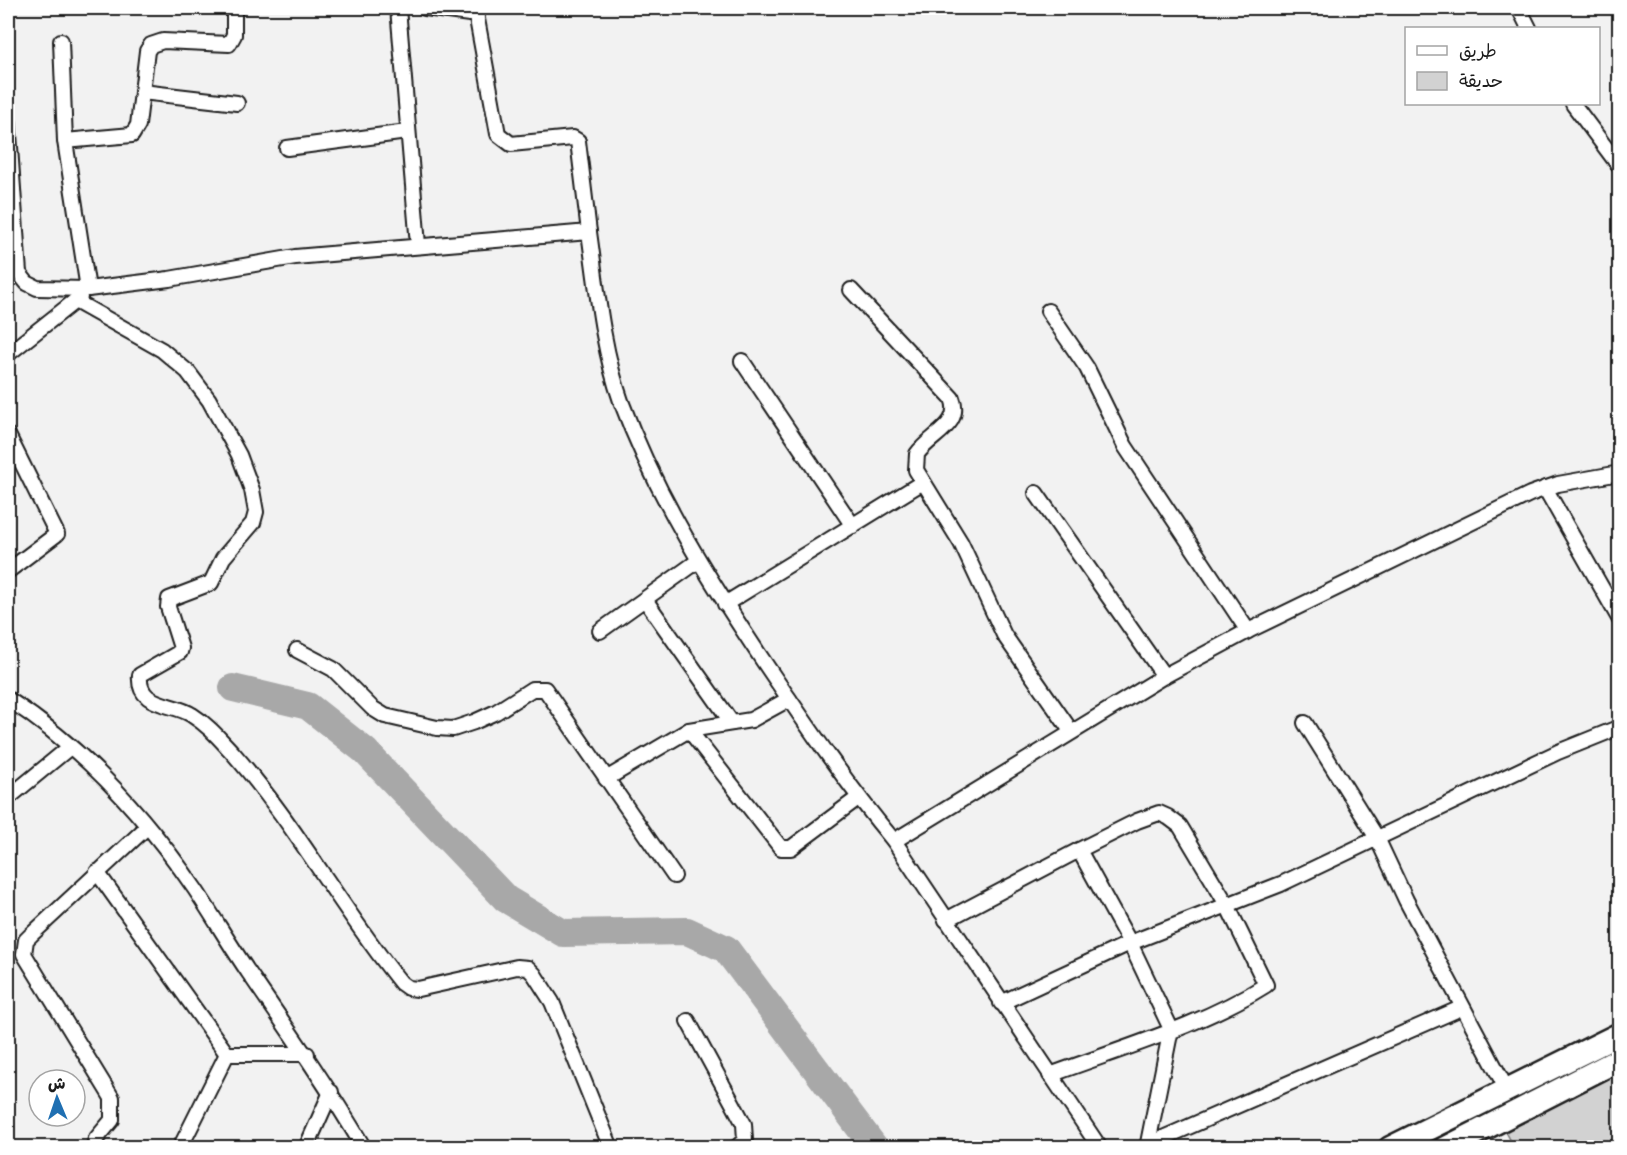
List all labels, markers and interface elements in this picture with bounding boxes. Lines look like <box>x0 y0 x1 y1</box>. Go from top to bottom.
legend <box>1405 27 1600 105</box>
text: طريق <box>1459 39 1497 62</box>
text: حديقة <box>1459 69 1503 92</box>
north arrow <box>27 1068 87 1128</box>
text: ش <box>47 1073 66 1093</box>

